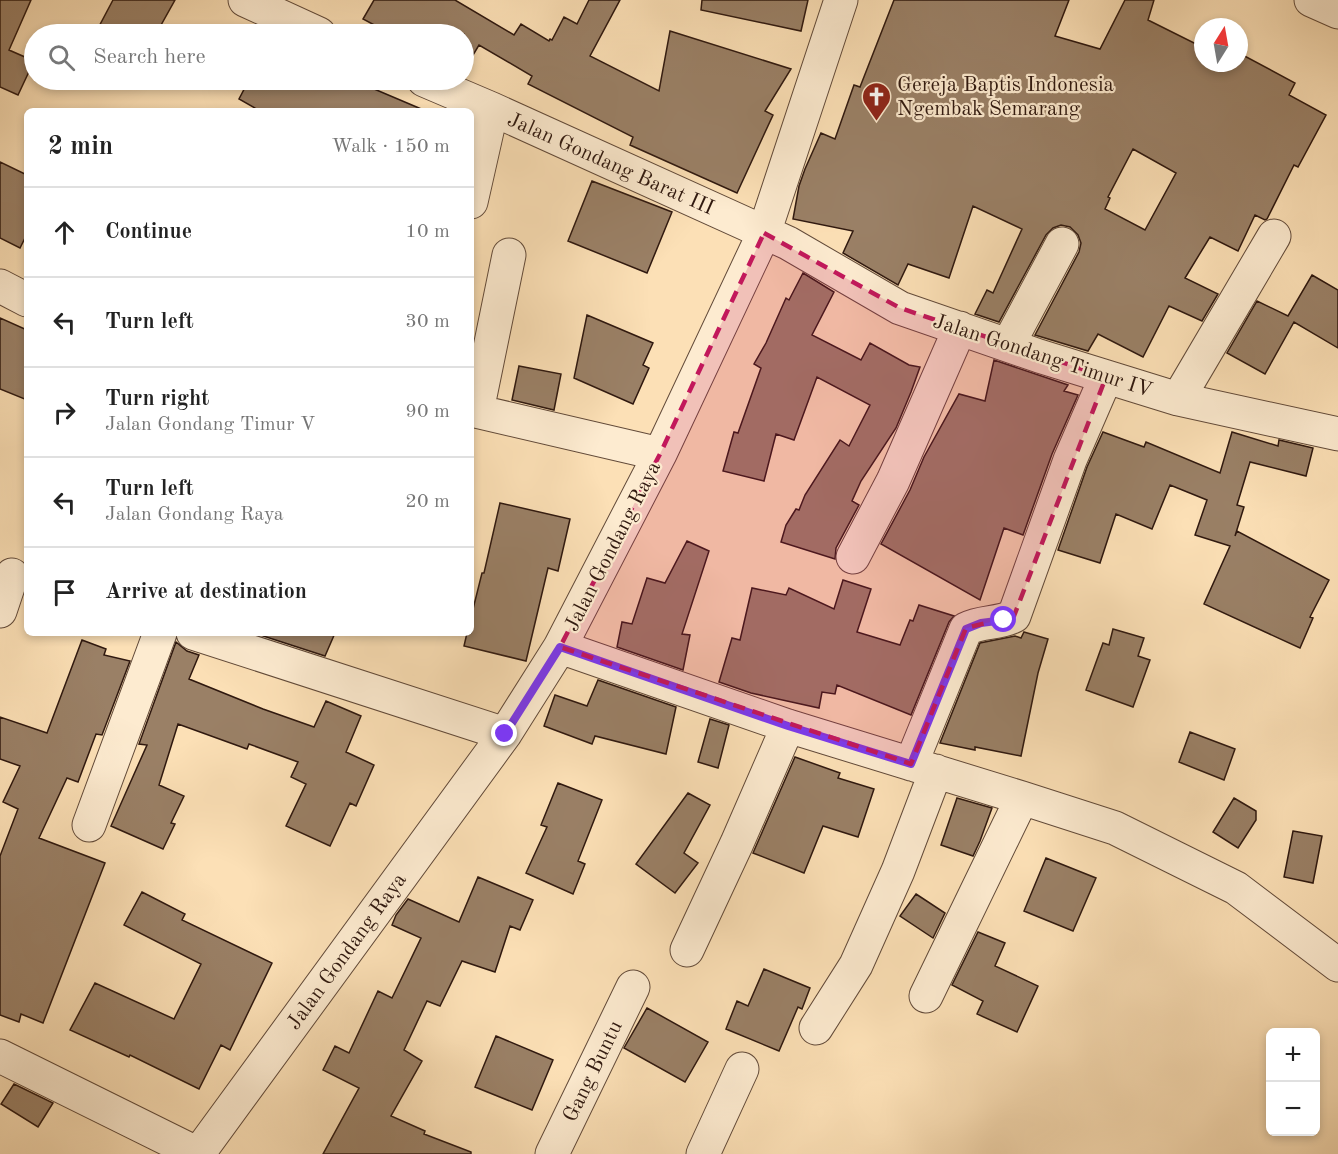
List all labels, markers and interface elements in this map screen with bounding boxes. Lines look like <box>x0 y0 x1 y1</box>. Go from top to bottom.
north arrow <box>1194 18 1248 72</box>
search box <box>24 24 474 90</box>
icon: search <box>45 41 78 74</box>
text: Search here <box>93 46 206 68</box>
place label: Gereja Baptis Indonesia Ngembak Semarang <box>897 75 1114 120</box>
church icon: Gereja Baptis Indonesia Ngembak Semarang <box>860 80 892 122</box>
street label: Jalan Gondang Barat III <box>504 109 717 219</box>
text: 2 min <box>48 134 113 160</box>
text: Walk · 150 m <box>331 137 450 157</box>
icon: ahead <box>48 216 81 249</box>
text: Continue <box>105 221 192 243</box>
text: 10 m <box>405 222 450 242</box>
icon: left <box>48 306 81 339</box>
text: Turn left <box>105 311 194 333</box>
street label: Jalan Gondang Timur IV <box>930 311 1155 402</box>
text: 30 m <box>405 312 450 332</box>
text: Turn right <box>105 388 209 410</box>
icon: right <box>48 396 81 429</box>
text: 90 m <box>405 402 450 422</box>
text: Jalan Gondang Timur V <box>105 415 315 435</box>
street label: Jalan Gondang Raya <box>561 458 665 635</box>
text: Turn left <box>105 478 194 500</box>
icon: left <box>48 486 81 519</box>
text: 20 m <box>405 492 450 512</box>
text: Jalan Gondang Raya <box>105 505 284 525</box>
icon: arrive <box>48 576 81 609</box>
text: Arrive at destination <box>105 581 307 603</box>
route start <box>990 606 1016 632</box>
route end <box>491 720 517 746</box>
street label: Jalan Gondang Raya <box>284 870 411 1034</box>
street label: Gang Buntu <box>560 1018 627 1126</box>
map controls <box>1266 1028 1320 1136</box>
button: + <box>1266 1028 1320 1082</box>
button: − <box>1266 1082 1320 1136</box>

